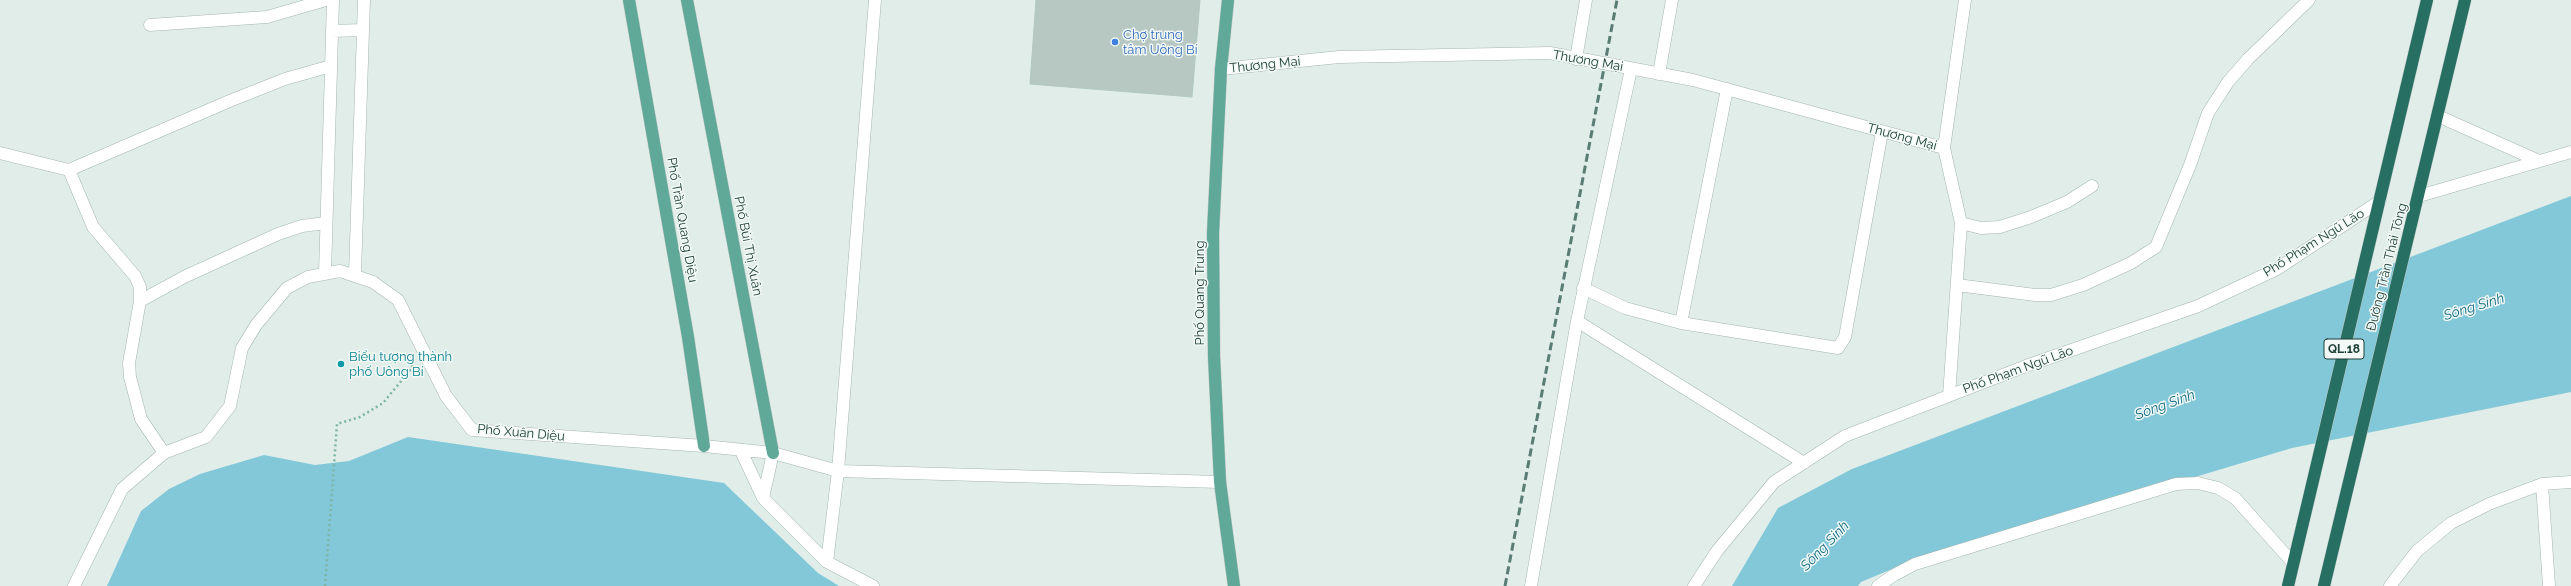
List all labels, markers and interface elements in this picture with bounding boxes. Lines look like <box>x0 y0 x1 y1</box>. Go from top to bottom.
place label: Chợ trung tâm Uông Bí <box>1123 27 1198 58</box>
marker: Chợ trung tâm Uông Bí <box>1110 37 1120 47</box>
street label: Thương Mại <box>1552 47 1624 75</box>
street label: Thương Mại <box>1229 54 1301 76</box>
street label: Thương Mại <box>1866 120 1938 154</box>
street label: Phố Trần Quang Diệu <box>663 156 701 284</box>
street label: Phố Bùi Thị Xuân <box>731 195 765 297</box>
street label: Đường Trần Thái Tông <box>2364 201 2410 333</box>
street label: Phố Phạm Ngũ Lão <box>2261 206 2367 280</box>
street label: Phố Quang Trung <box>1192 241 1208 345</box>
water label: Sông Sinh <box>2442 290 2506 324</box>
road number: QL.18 <box>2324 339 2364 359</box>
street label: Phố Phạm Ngũ Lão <box>1961 343 2075 397</box>
place label: Biểu tượng thành phố Uông Bí <box>349 349 452 380</box>
marker: Biểu tượng thành phố Uông Bí <box>336 359 346 369</box>
water label: Sông Sinh <box>2133 386 2197 424</box>
street label: Phố Xuân Diệu <box>477 421 565 445</box>
water label: Sông Sinh <box>1797 518 1853 574</box>

